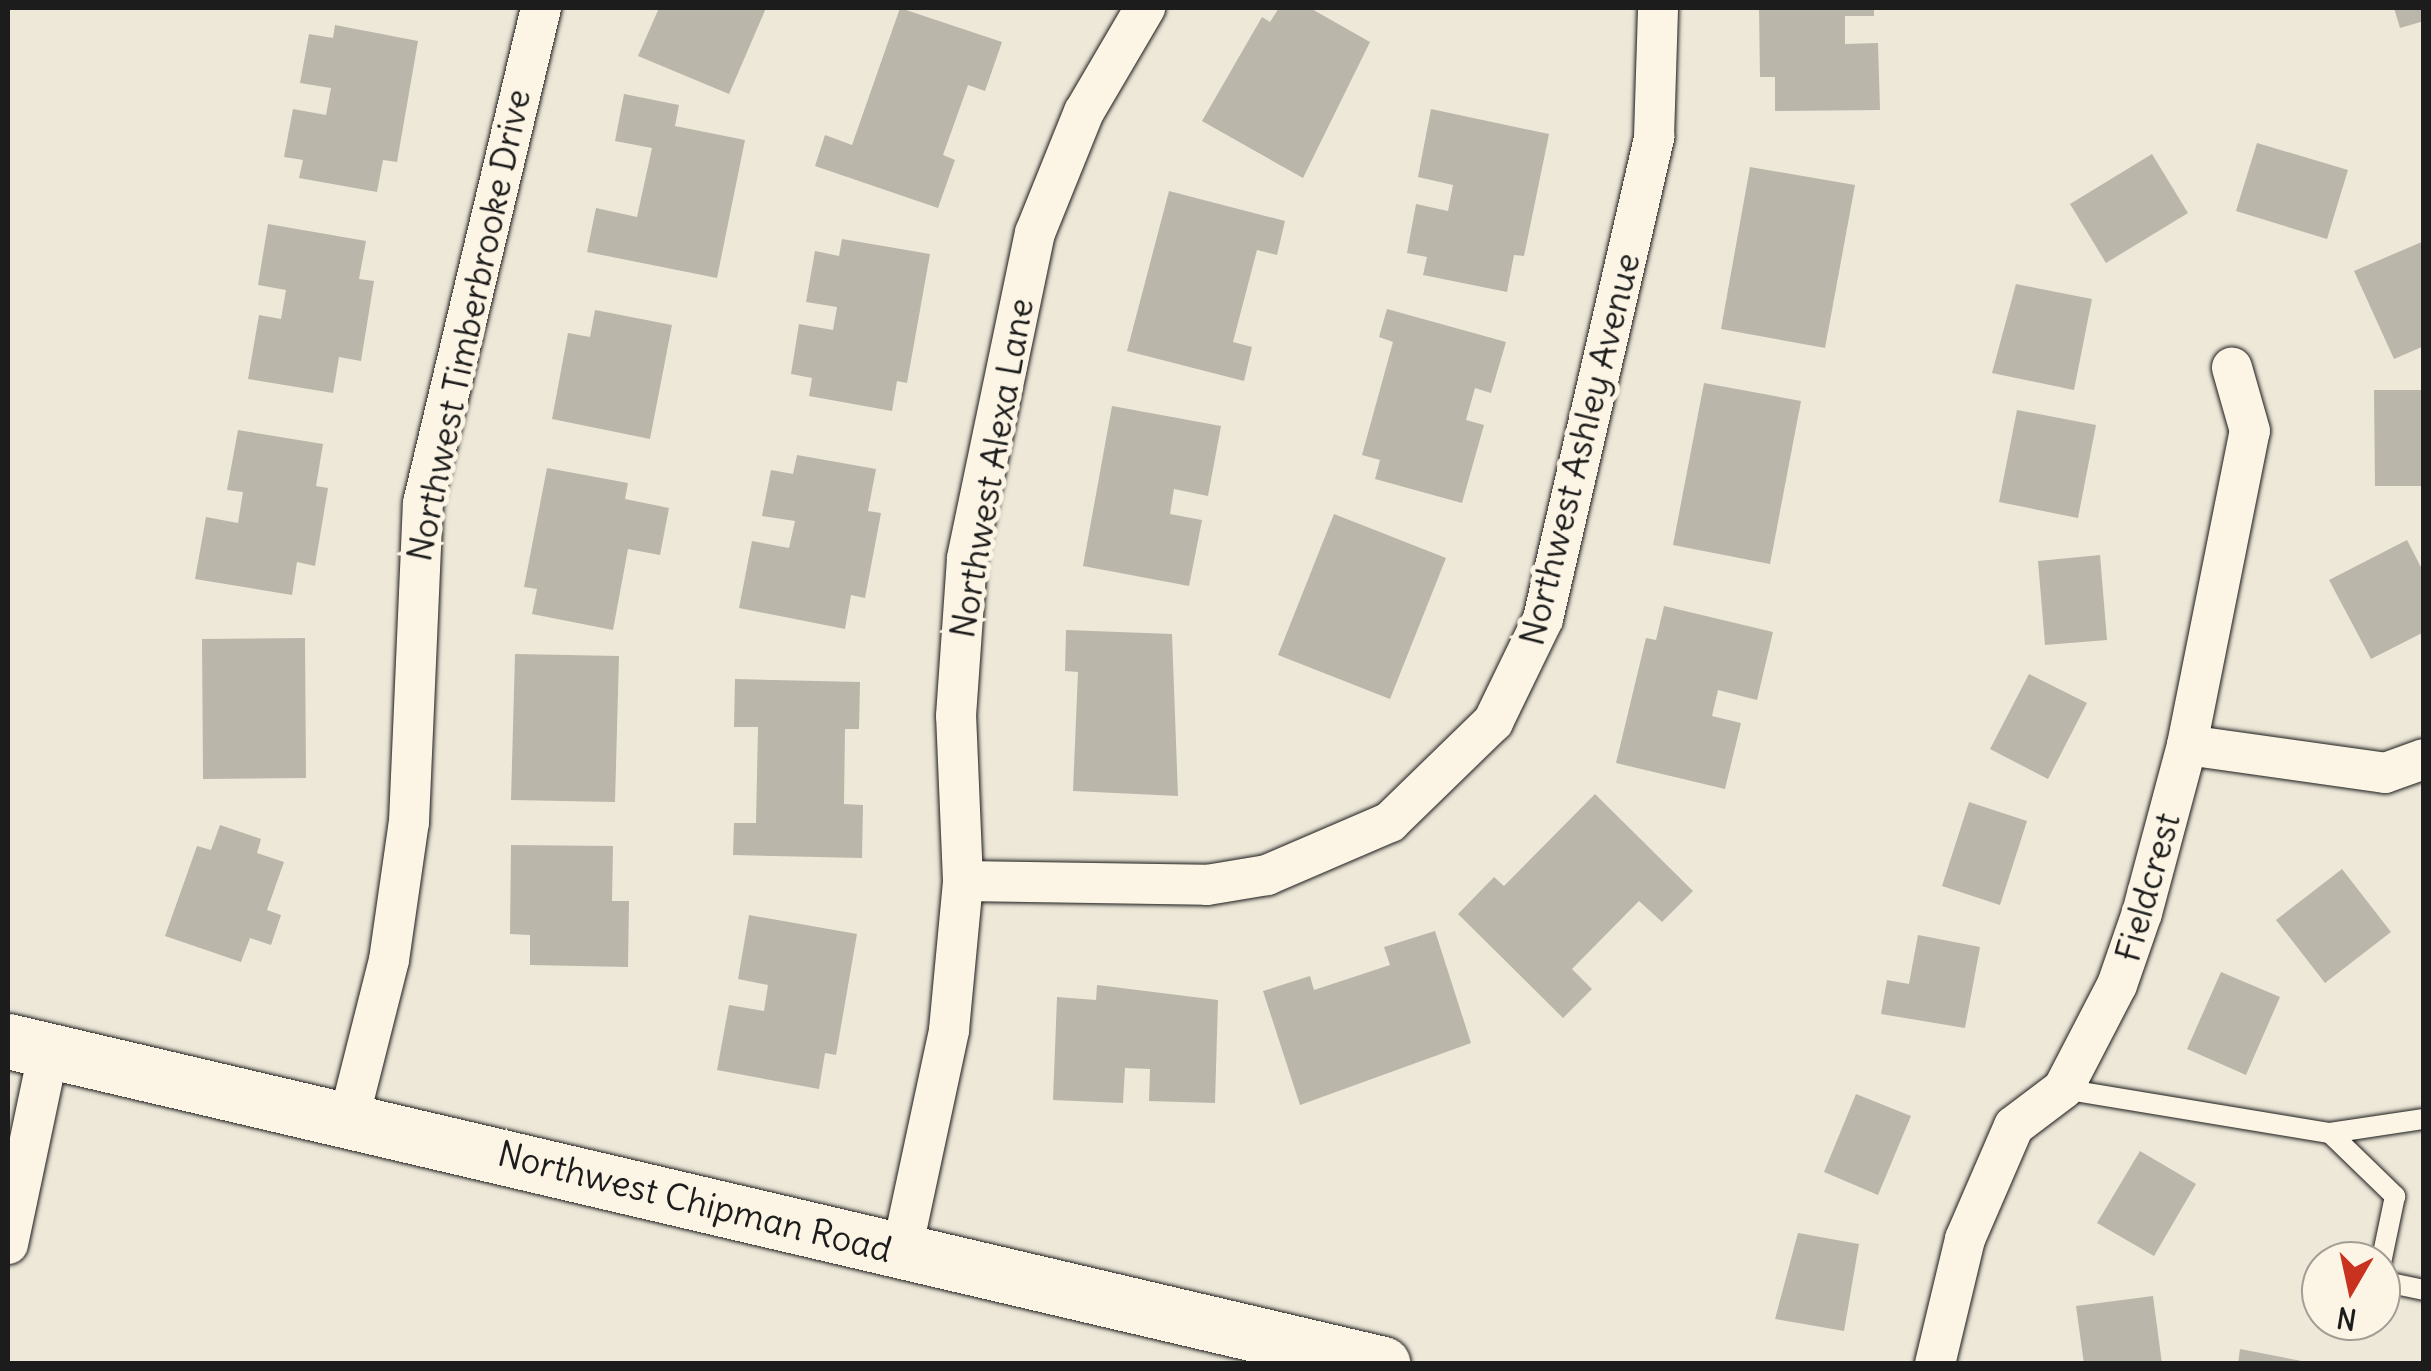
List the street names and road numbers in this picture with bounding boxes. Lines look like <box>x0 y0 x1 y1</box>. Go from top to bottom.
street label: Northwest Timberbrooke Drive <box>397 85 539 565</box>
street label: Northwest Ashley Avenue <box>1510 248 1648 650</box>
street label: Northwest Alexa Lane <box>940 295 1042 641</box>
street label: Fieldcrest <box>2106 808 2188 966</box>
street label: Northwest Chipman Road <box>494 1132 896 1270</box>

